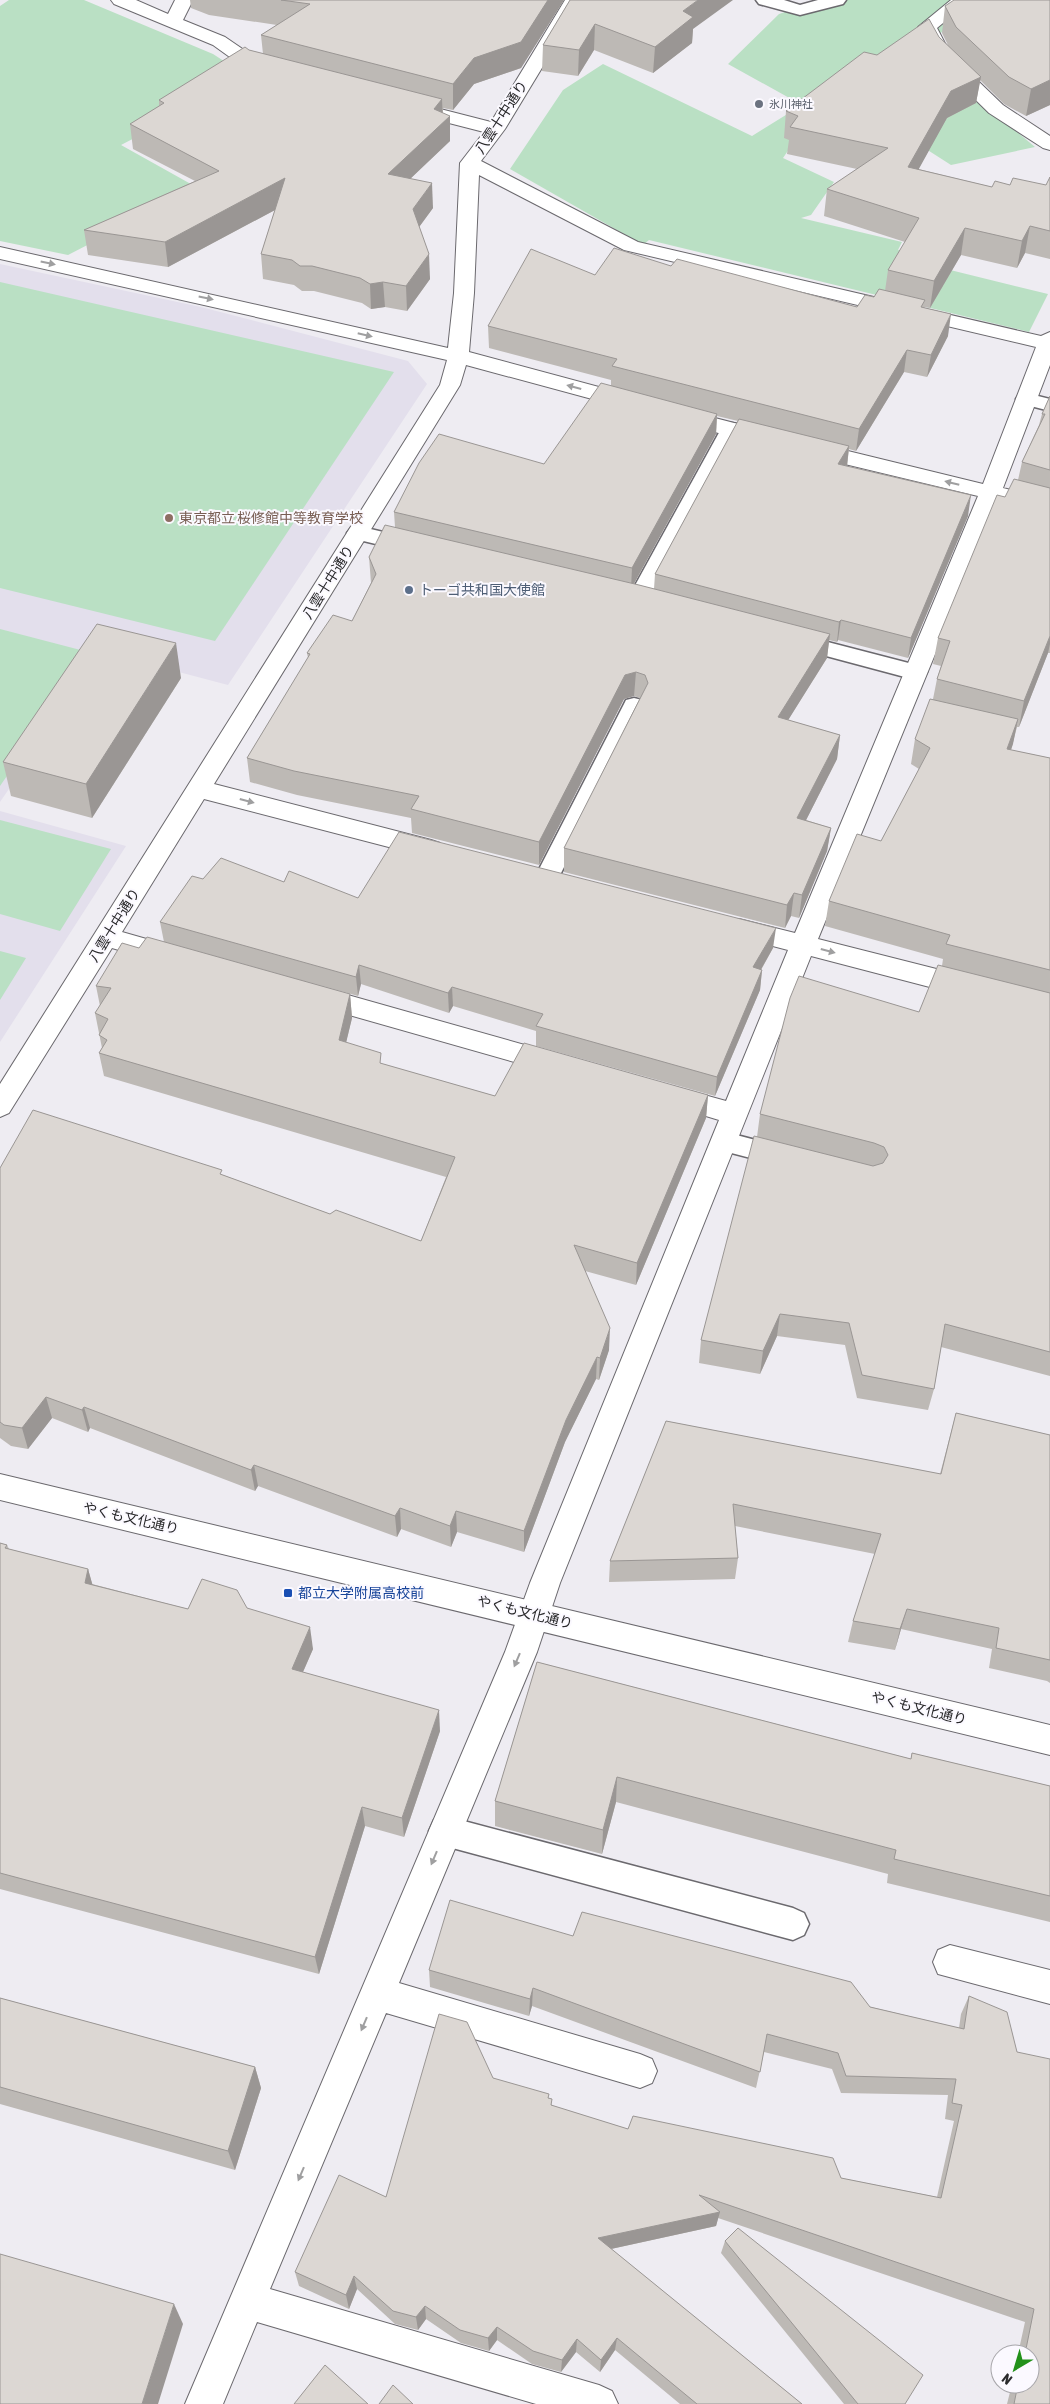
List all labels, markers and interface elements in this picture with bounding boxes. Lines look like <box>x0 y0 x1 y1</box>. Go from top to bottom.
street label: 八雲十中通り <box>471 77 531 157</box>
marker: 氷川神社 <box>753 98 765 110</box>
place label: 氷川神社 <box>769 98 813 110</box>
one-way arrow <box>40 259 55 267</box>
one-way arrow <box>199 294 214 302</box>
one-way arrow <box>357 331 372 339</box>
one-way arrow <box>566 383 581 391</box>
one-way arrow <box>944 479 959 487</box>
place label: 東京都立 桜修館中等教育学校 <box>179 510 363 526</box>
marker: 東京都立 桜修館中等教育学校 <box>163 512 175 524</box>
street label: 八雲十中通り <box>299 542 357 622</box>
place label: トーゴ共和国大使館 <box>419 582 545 598</box>
marker: トーゴ共和国大使館 <box>403 584 415 596</box>
one-way arrow <box>240 797 255 805</box>
street label: 八雲十中通り <box>85 885 143 965</box>
one-way arrow <box>821 947 836 955</box>
street label: やくも文化通り <box>81 1499 181 1537</box>
place label: 都立大学附属高校前 <box>298 1585 424 1601</box>
marker: 都立大学附属高校前 <box>282 1587 294 1599</box>
street label: やくも文化通り <box>476 1592 574 1632</box>
one-way arrow <box>513 1653 521 1667</box>
street label: やくも文化通り <box>870 1688 968 1728</box>
one-way arrow <box>430 1851 438 1866</box>
one-way arrow <box>360 2017 368 2032</box>
one-way arrow <box>297 2167 305 2181</box>
north arrow <box>990 2344 1040 2394</box>
text: N <box>999 2370 1015 2388</box>

